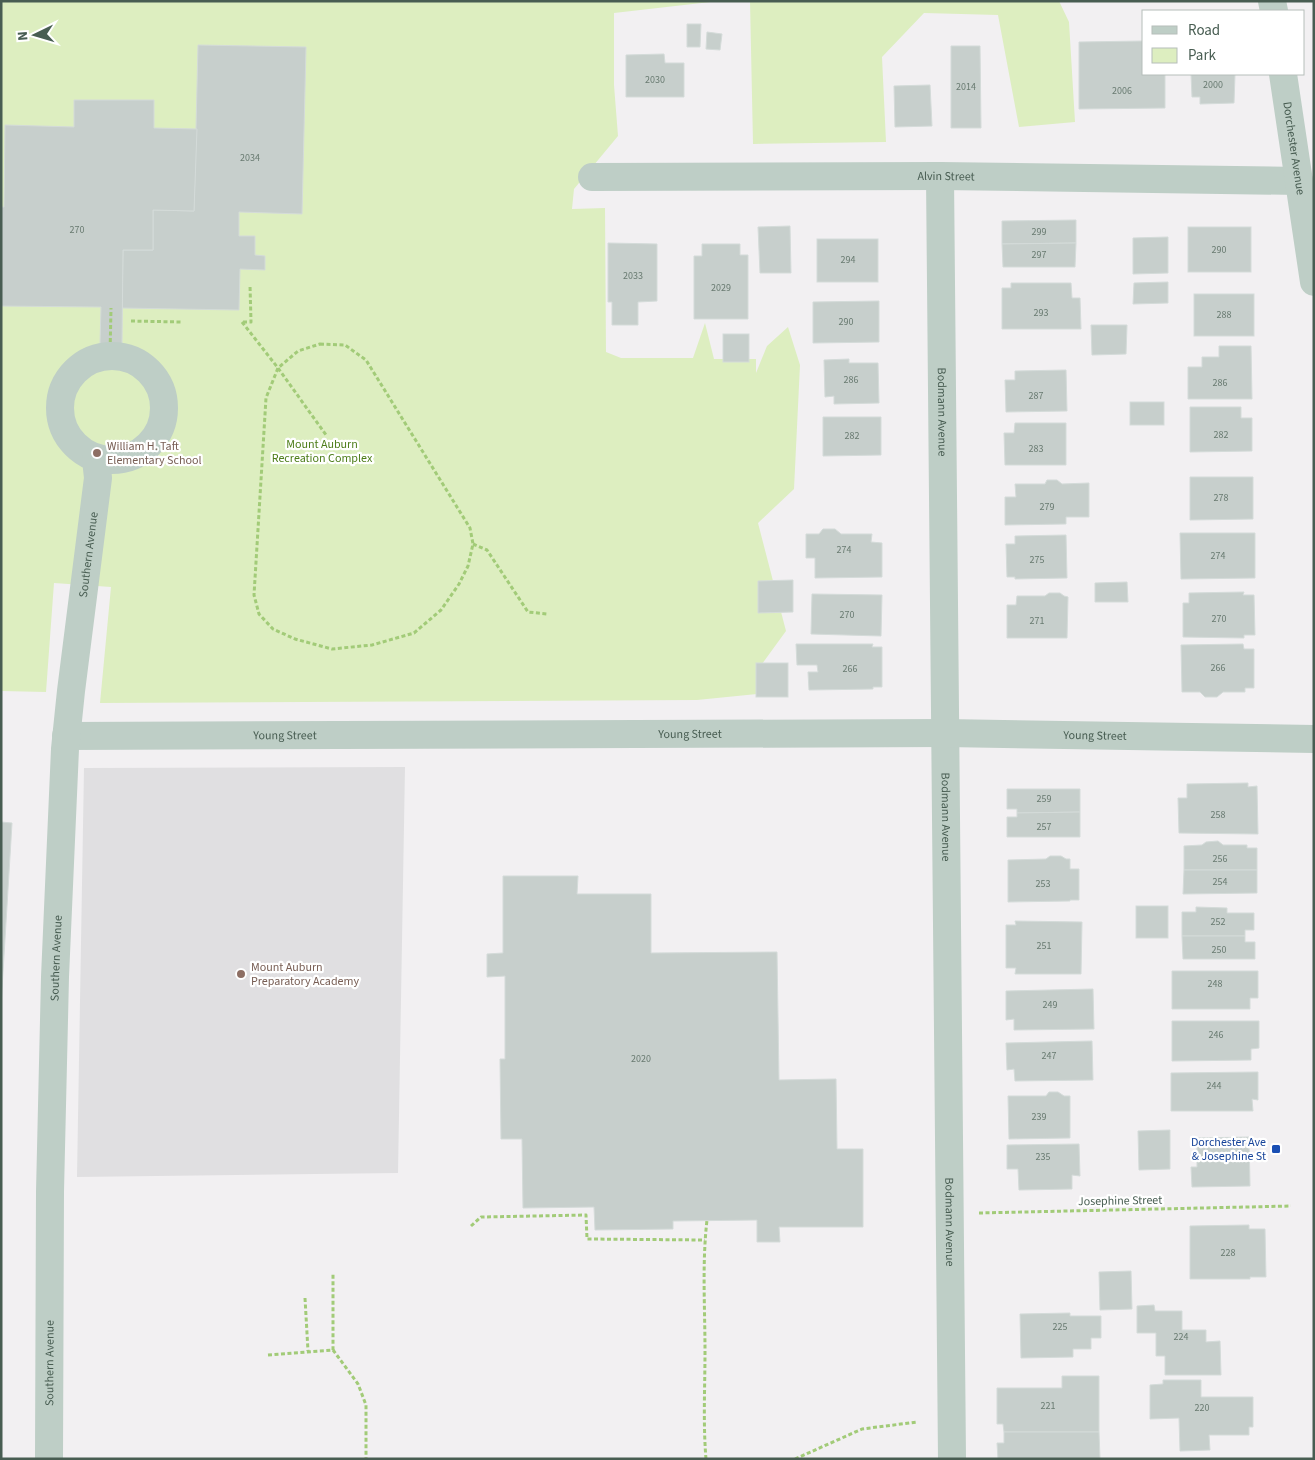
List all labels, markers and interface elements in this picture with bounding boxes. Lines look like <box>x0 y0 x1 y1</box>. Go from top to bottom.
north arrow <box>10 10 60 60</box>
legend <box>1142 10 1305 75</box>
text: Road <box>1188 20 1220 41</box>
text: N <box>13 31 33 42</box>
text: Park <box>1188 45 1217 66</box>
house number: 2030 <box>645 73 665 87</box>
house number: 2000 <box>1203 78 1223 92</box>
house number: 2014 <box>956 80 976 94</box>
house number: 2006 <box>1112 84 1132 98</box>
street label: Dorchester Avenue <box>1279 100 1309 196</box>
house number: 2034 <box>240 151 260 165</box>
street label: Alvin Street <box>917 167 975 185</box>
house number: 270 <box>70 223 84 237</box>
house number: 299 <box>1032 225 1046 239</box>
house number: 290 <box>1212 243 1226 257</box>
house number: 297 <box>1032 248 1046 262</box>
house number: 294 <box>841 253 855 267</box>
house number: 2033 <box>623 269 643 283</box>
house number: 2029 <box>711 281 731 295</box>
house number: 293 <box>1034 306 1048 320</box>
house number: 288 <box>1217 308 1231 322</box>
house number: 290 <box>839 315 853 329</box>
street label: Bodmann Avenue <box>933 367 951 457</box>
house number: 286 <box>844 373 858 387</box>
house number: 286 <box>1213 376 1227 390</box>
house number: 287 <box>1029 389 1043 403</box>
house number: 282 <box>1214 428 1228 442</box>
house number: 282 <box>845 429 859 443</box>
park label: Mount Auburn Recreation Complex <box>272 436 373 467</box>
place label: William H. Taft Elementary School <box>107 438 202 469</box>
house number: 283 <box>1029 442 1043 456</box>
marker: William H. Taft Elementary School <box>91 447 103 459</box>
house number: 278 <box>1214 491 1228 505</box>
house number: 279 <box>1040 500 1054 514</box>
street label: Southern Avenue <box>74 511 102 599</box>
house number: 274 <box>837 543 851 557</box>
house number: 274 <box>1211 549 1225 563</box>
house number: 275 <box>1030 553 1044 567</box>
house number: 270 <box>840 608 854 622</box>
house number: 270 <box>1212 612 1226 626</box>
house number: 271 <box>1030 614 1044 628</box>
house number: 266 <box>1211 661 1225 675</box>
house number: 266 <box>843 662 857 676</box>
street label: Young Street <box>657 725 722 742</box>
street label: Young Street <box>1062 726 1127 744</box>
street label: Young Street <box>252 727 317 744</box>
street label: Bodmann Avenue <box>937 772 955 862</box>
house number: 259 <box>1037 792 1051 806</box>
house number: 258 <box>1211 808 1225 822</box>
house number: 257 <box>1037 820 1051 834</box>
house number: 256 <box>1213 852 1227 866</box>
house number: 254 <box>1213 875 1227 889</box>
house number: 253 <box>1036 877 1050 891</box>
street label: Southern Avenue <box>46 915 66 1001</box>
house number: 252 <box>1211 915 1225 929</box>
house number: 251 <box>1037 939 1051 953</box>
house number: 250 <box>1212 943 1226 957</box>
place label: Mount Auburn Preparatory Academy <box>251 959 359 990</box>
marker: Mount Auburn Preparatory Academy <box>235 968 247 980</box>
house number: 248 <box>1208 977 1222 991</box>
house number: 249 <box>1043 998 1057 1012</box>
house number: 246 <box>1209 1028 1223 1042</box>
house number: 247 <box>1042 1049 1056 1063</box>
house number: 2020 <box>631 1052 651 1066</box>
house number: 244 <box>1207 1079 1221 1093</box>
house number: 239 <box>1032 1110 1046 1124</box>
place label: Dorchester Ave & Josephine St <box>1191 1134 1266 1165</box>
marker: Dorchester Ave & Josephine St <box>1270 1143 1282 1155</box>
house number: 235 <box>1036 1150 1050 1164</box>
street label: Bodmann Avenue <box>941 1177 959 1267</box>
street label: Josephine Street <box>1078 1192 1162 1210</box>
house number: 228 <box>1221 1246 1235 1260</box>
street label: Southern Avenue <box>41 1320 58 1406</box>
house number: 225 <box>1053 1320 1067 1334</box>
house number: 224 <box>1174 1330 1188 1344</box>
house number: 221 <box>1041 1399 1055 1413</box>
house number: 220 <box>1195 1401 1209 1415</box>

